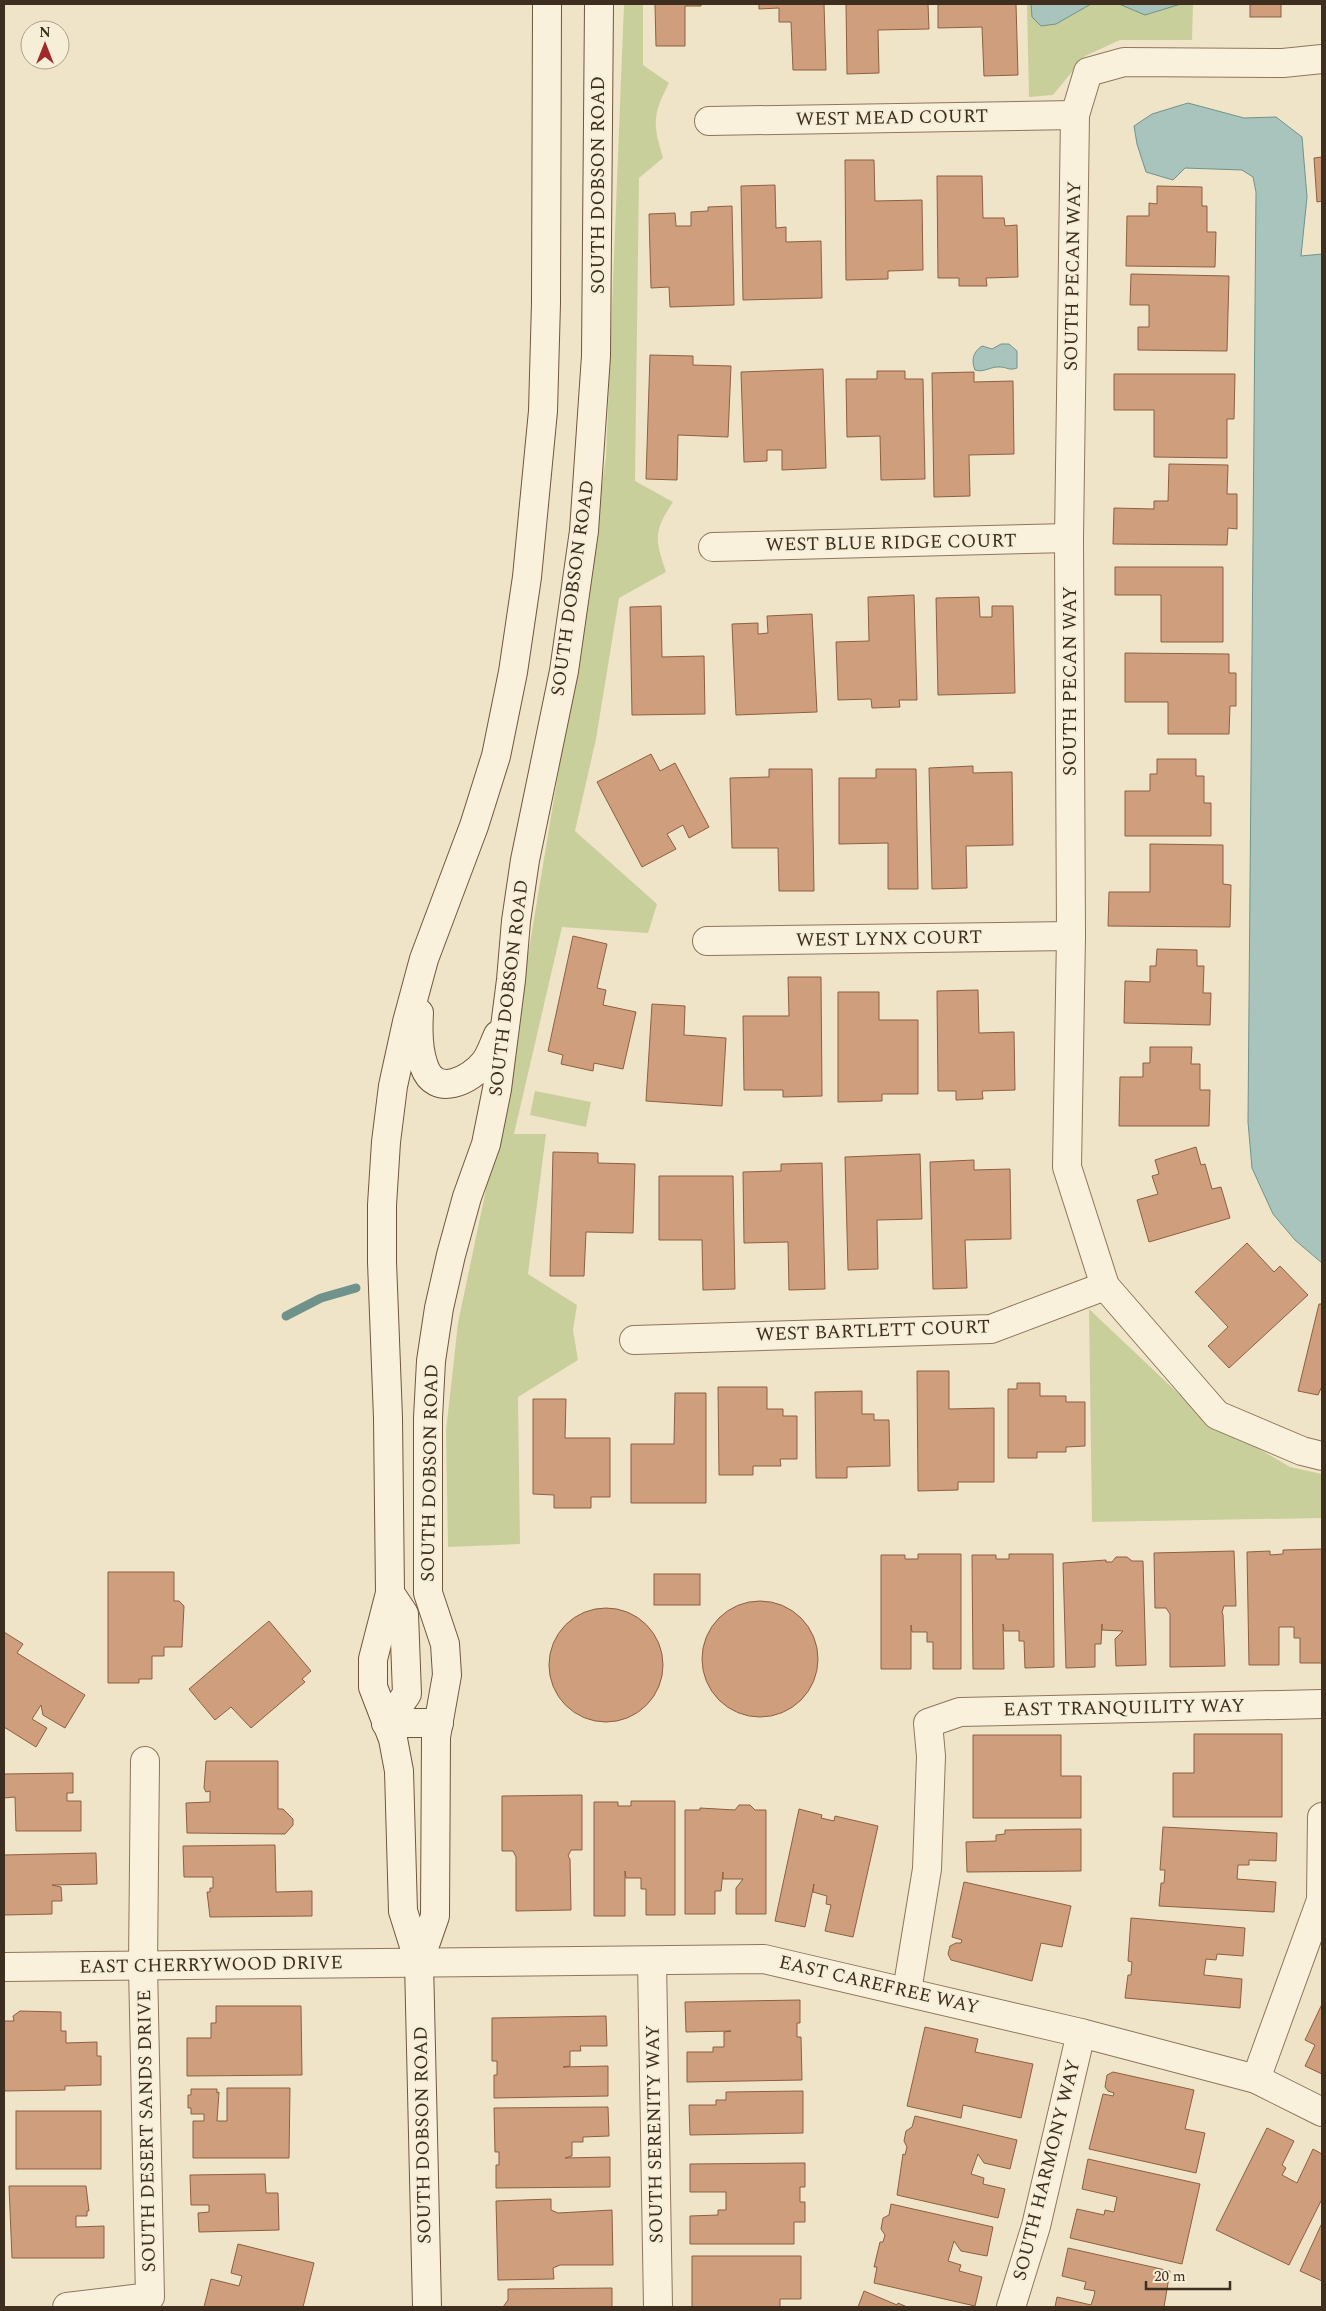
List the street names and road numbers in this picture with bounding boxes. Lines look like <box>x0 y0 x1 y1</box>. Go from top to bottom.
street label: SOUTH DOBSON ROAD <box>584 76 613 294</box>
street label: WEST MEAD COURT <box>796 102 988 134</box>
street label: SOUTH PECAN WAY <box>1057 181 1089 371</box>
street label: SOUTH DOBSON ROAD <box>543 478 603 698</box>
street label: WEST BLUE RIDGE COURT <box>765 526 1017 560</box>
street label: SOUTH PECAN WAY <box>1056 586 1085 776</box>
street label: SOUTH DOBSON ROAD <box>481 878 537 1098</box>
street label: WEST LYNX COURT <box>796 923 982 955</box>
street label: WEST BARTLETT COURT <box>755 1312 991 1350</box>
street label: SOUTH DOBSON ROAD <box>414 1364 446 1582</box>
street label: EAST TRANQUILITY WAY <box>1003 1691 1245 1725</box>
street label: EAST CHERRYWOOD DRIVE <box>79 1948 343 1982</box>
street label: EAST CAREFREE WAY <box>776 1948 982 2022</box>
street label: SOUTH DESERT SANDS DRIVE <box>130 1989 164 2273</box>
street label: SOUTH SERENITY WAY <box>639 2024 671 2244</box>
street label: SOUTH DOBSON ROAD <box>407 2026 439 2244</box>
street label: SOUTH HARMONY WAY <box>1005 2056 1089 2284</box>

